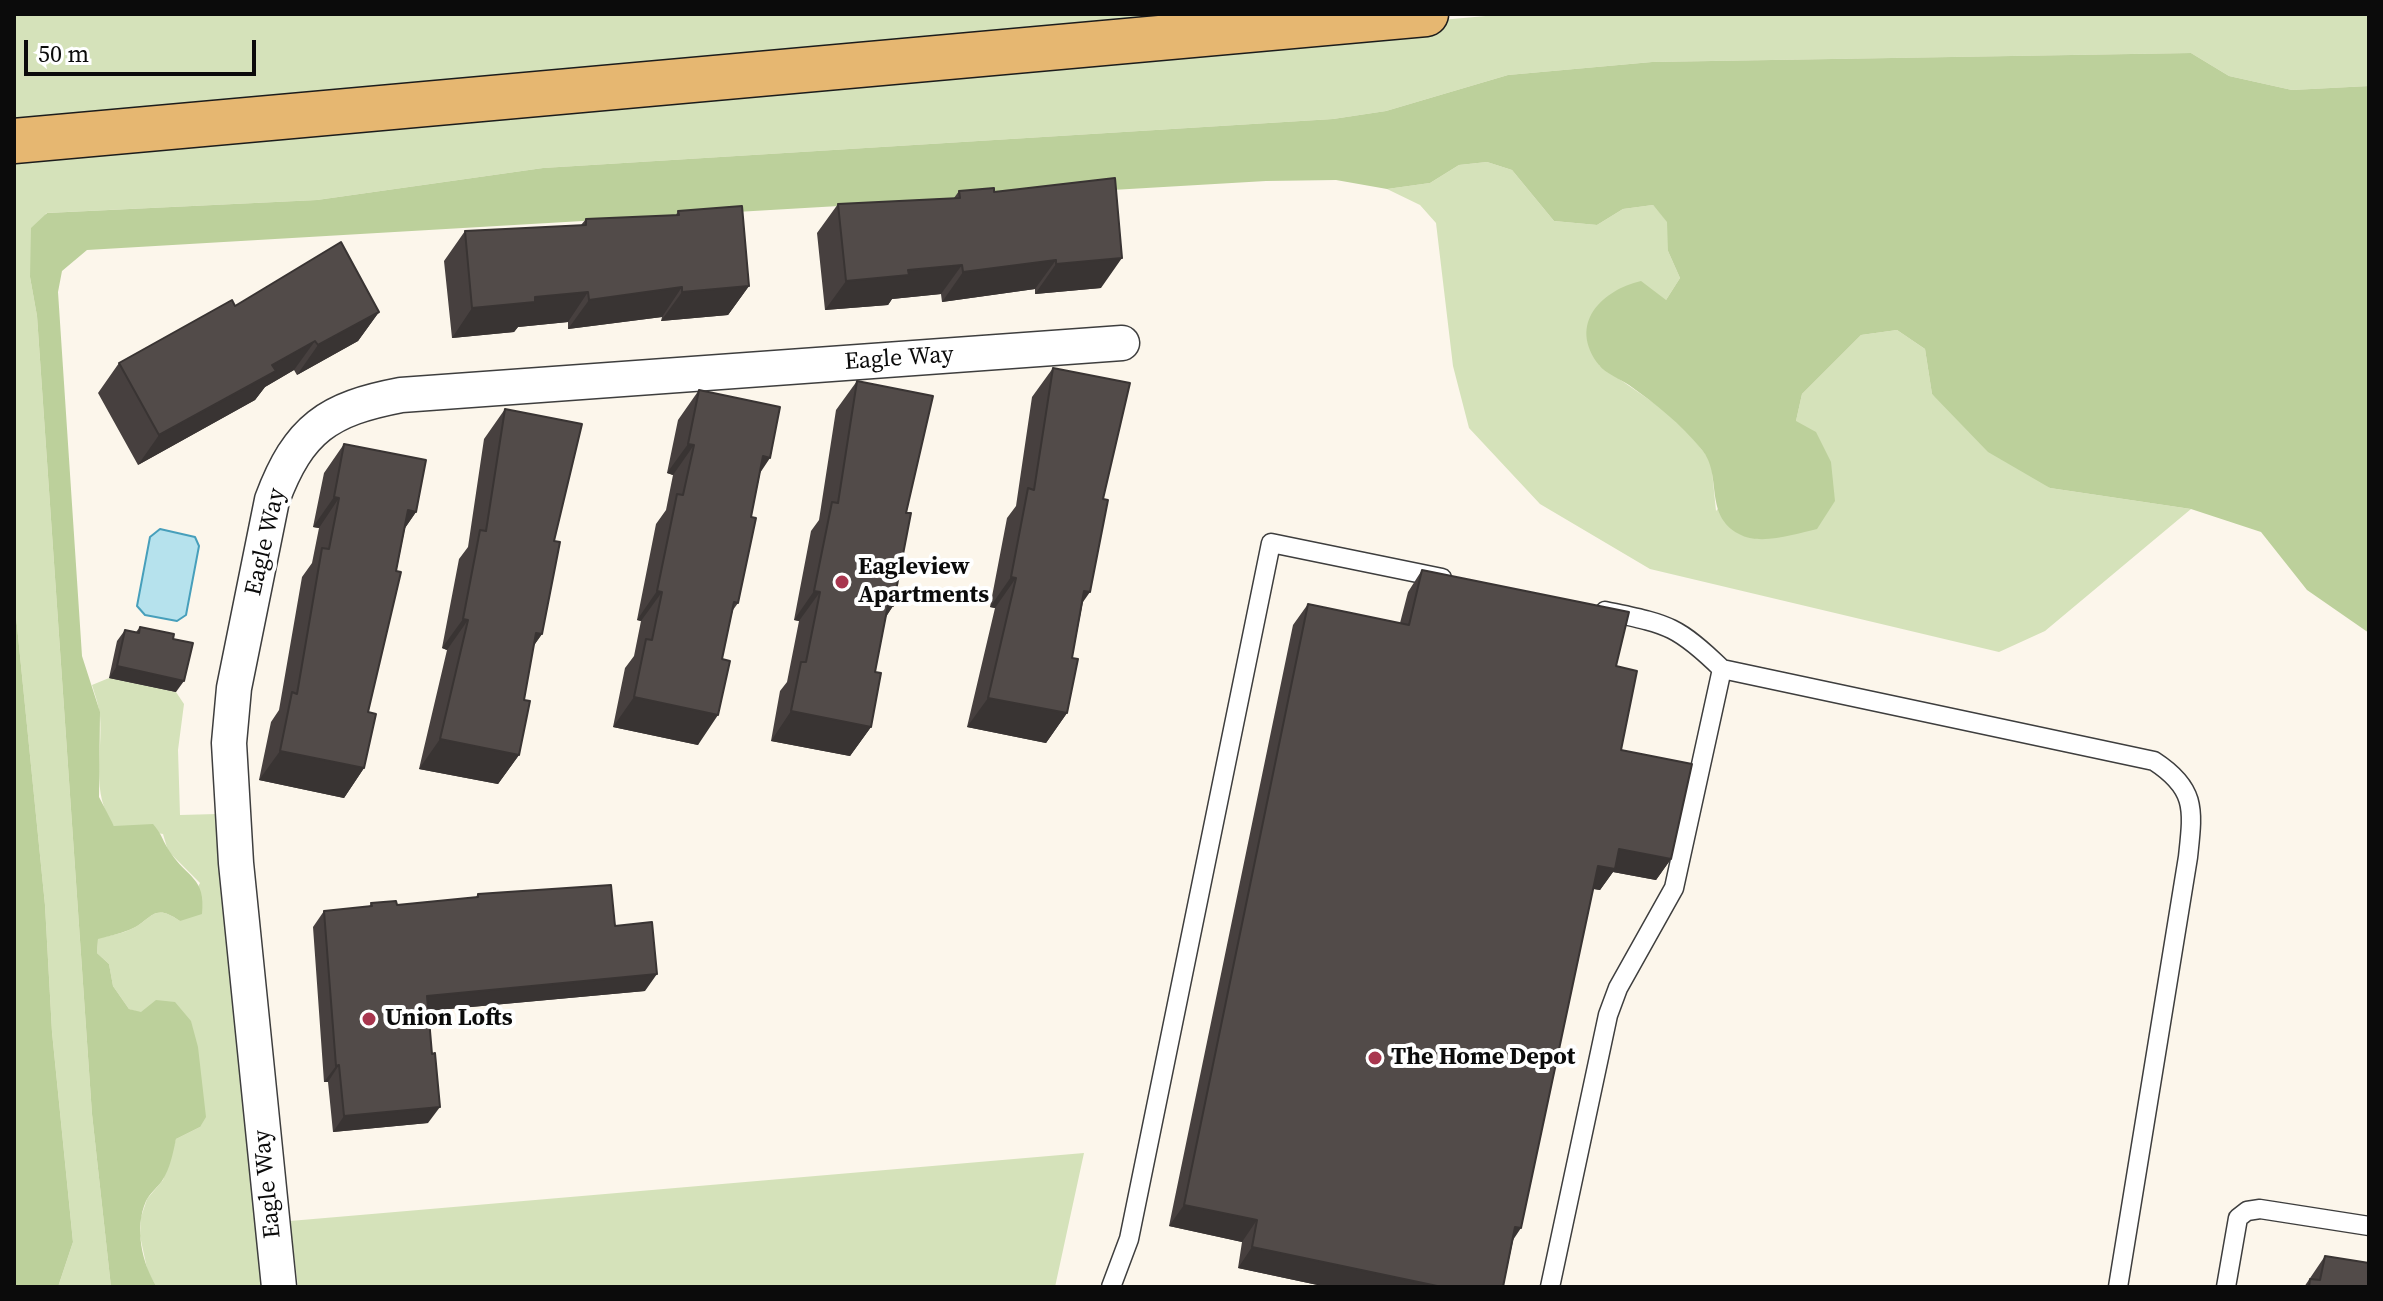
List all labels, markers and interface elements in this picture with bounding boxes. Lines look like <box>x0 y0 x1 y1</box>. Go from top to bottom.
scale bar <box>28 24 260 74</box>
text: 50 m <box>38 37 89 70</box>
street label: Eagle Way <box>843 341 955 377</box>
street label: Eagle Way <box>240 486 292 598</box>
place label: Eagleview Apartments <box>858 554 989 610</box>
marker: Eagleview Apartments <box>833 573 851 591</box>
place label: Union Lofts <box>385 1005 513 1033</box>
marker: Union Lofts <box>360 1010 378 1028</box>
place label: The Home Depot <box>1391 1044 1575 1072</box>
marker: The Home Depot <box>1366 1049 1384 1067</box>
street label: Eagle Way <box>248 1128 288 1240</box>

